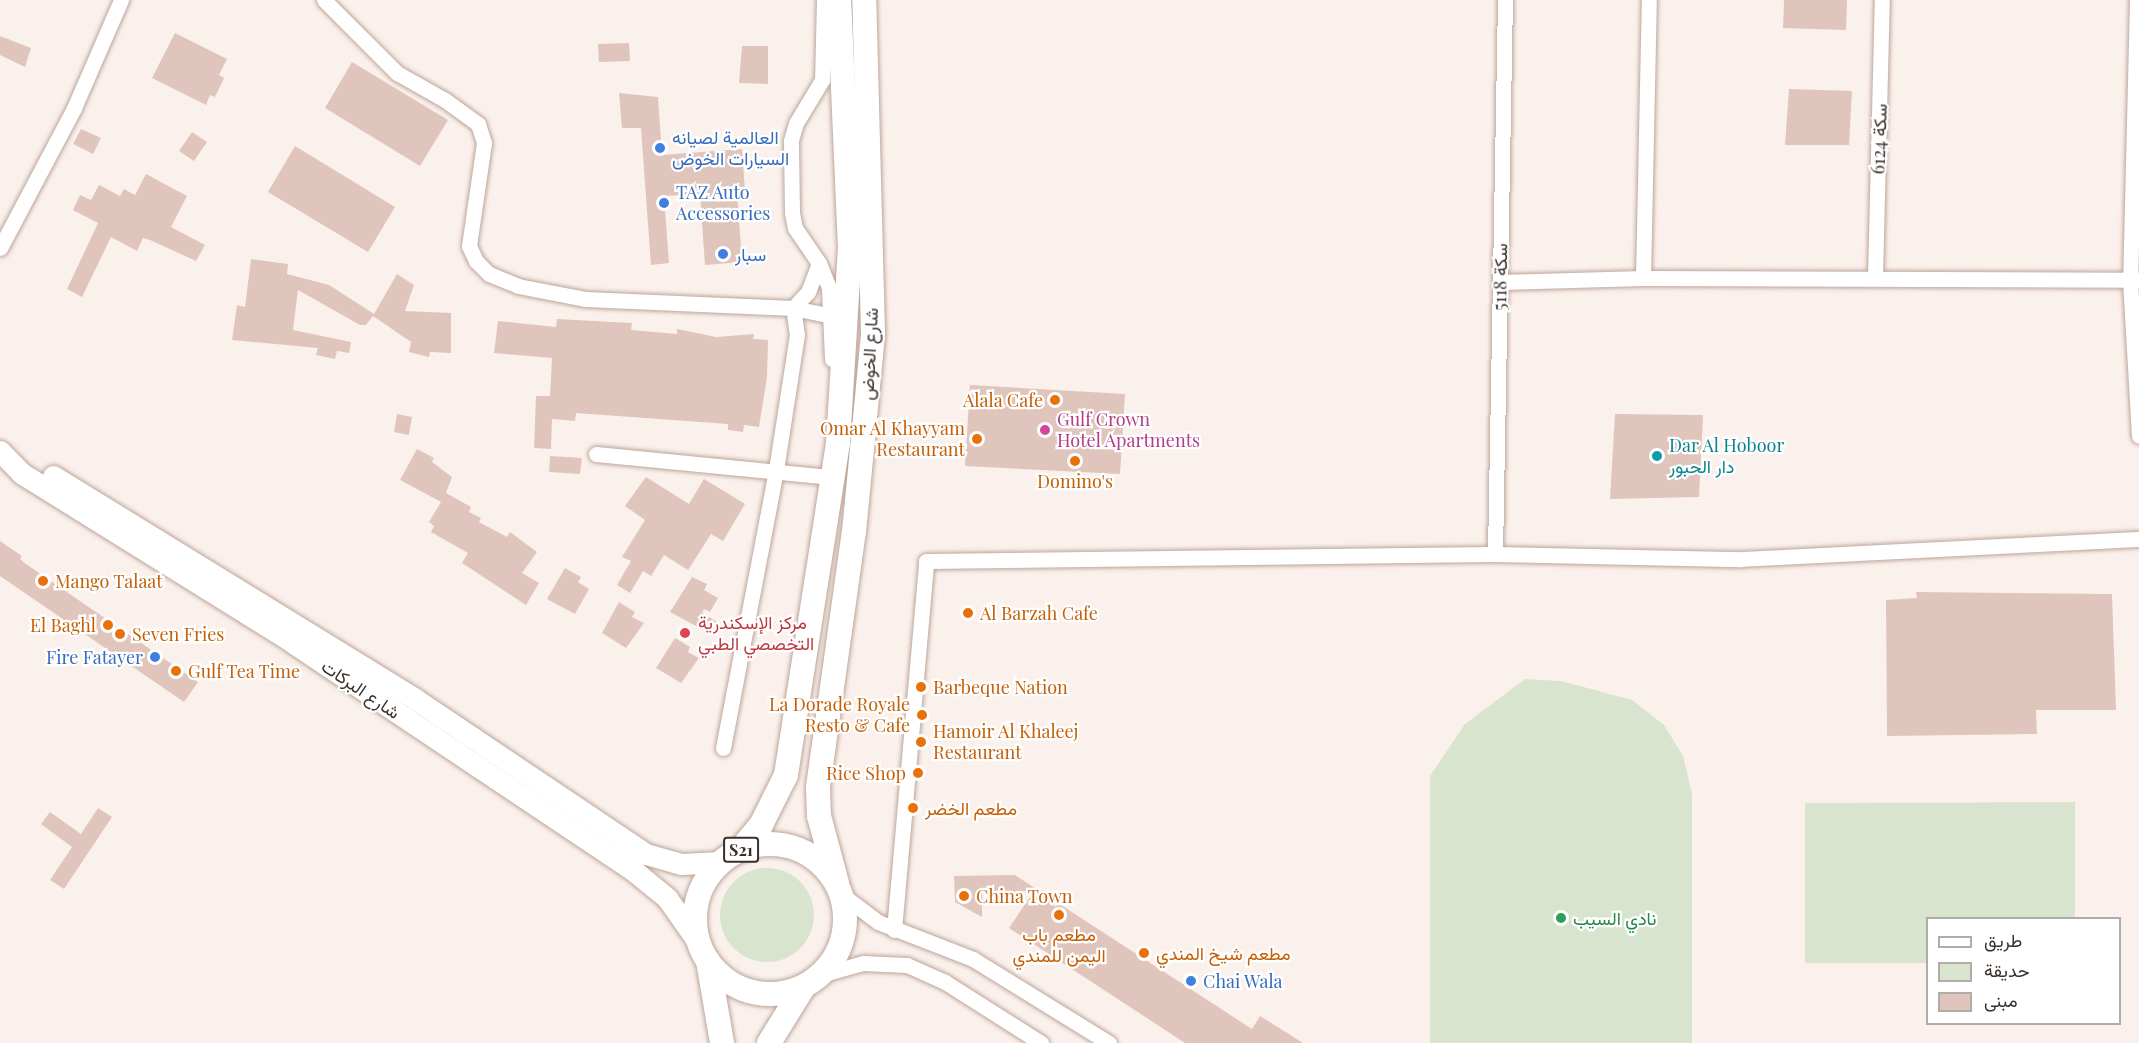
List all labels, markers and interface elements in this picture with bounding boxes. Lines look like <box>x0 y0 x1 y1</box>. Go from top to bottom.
street label: سكة 6124 <box>1867 103 1891 175</box>
place label: العالمية لصيانه السيارات الخوض <box>672 127 789 170</box>
marker: العالمية لصيانه السيارات الخوض <box>653 141 667 155</box>
place label: TAZ Auto Accessories <box>676 182 770 224</box>
marker: TAZ Auto Accessories <box>657 196 671 210</box>
place label: سبار <box>735 243 766 265</box>
street label: سكة 5118 <box>1489 243 1511 311</box>
marker: سبار <box>716 247 730 261</box>
street label: شارع الخوض <box>856 307 882 401</box>
place label: Alala Cafe <box>963 389 1043 411</box>
marker: Alala Cafe <box>1048 393 1062 407</box>
place label: Gulf Crown Hotel Apartments <box>1057 409 1201 452</box>
place label: Omar Al Khayyam Restaurant <box>819 418 965 460</box>
marker: Gulf Crown Hotel Apartments <box>1038 423 1052 437</box>
marker: Omar Al Khayyam Restaurant <box>970 432 984 446</box>
place label: Dar Al Hoboor دار الحبور <box>1669 435 1785 478</box>
marker: Dar Al Hoboor دار الحبور <box>1650 449 1664 463</box>
marker: Domino's <box>1068 454 1082 468</box>
place label: Domino's <box>1037 470 1113 492</box>
place label: Mango Talaat <box>55 570 163 592</box>
marker: Mango Talaat <box>36 574 50 588</box>
place label: Al Barzah Cafe <box>980 602 1098 624</box>
marker: Al Barzah Cafe <box>961 606 975 620</box>
place label: مركز الإسكندرية التخصصي الطبي <box>698 612 814 654</box>
place label: El Baghl <box>30 614 96 636</box>
marker: El Baghl <box>101 618 115 632</box>
place label: Seven Fries <box>132 623 224 645</box>
marker: مركز الإسكندرية التخصصي الطبي <box>676 624 694 642</box>
marker: Seven Fries <box>113 627 127 641</box>
place label: Fire Fatayer <box>46 646 143 668</box>
marker: Fire Fatayer <box>148 650 162 664</box>
street label: شارع البركات <box>318 655 404 723</box>
place label: Gulf Tea Time <box>188 660 301 682</box>
marker: Gulf Tea Time <box>169 664 183 678</box>
place label: Barbeque Nation <box>933 676 1068 698</box>
marker: Barbeque Nation <box>914 680 928 694</box>
place label: La Dorade Royale Resto & Cafe <box>769 694 910 736</box>
marker: La Dorade Royale Resto & Cafe <box>915 708 929 722</box>
place label: Hamoir Al Khaleej Restaurant <box>933 721 1079 764</box>
marker: Hamoir Al Khaleej Restaurant <box>914 735 928 749</box>
place label: Rice Shop <box>826 762 906 784</box>
marker: Rice Shop <box>911 766 925 780</box>
place label: مطعم الخضر <box>925 797 1017 819</box>
marker: مطعم الخضر <box>906 801 920 815</box>
road number: S21 <box>723 837 759 863</box>
place label: China Town <box>976 885 1073 907</box>
marker: China Town <box>957 889 971 903</box>
place label: نادي السيب <box>1573 907 1656 929</box>
marker: مطعم باب اليمن للمندي <box>1052 908 1066 922</box>
marker: نادي السيب <box>1554 911 1568 925</box>
legend <box>1926 917 2121 1025</box>
place label: مطعم باب اليمن للمندي <box>1012 924 1106 966</box>
text: طريق <box>1984 928 2022 952</box>
place label: مطعم شيخ المندي <box>1156 942 1291 964</box>
marker: مطعم شيخ المندي <box>1137 946 1151 960</box>
text: حديقة <box>1984 958 2030 982</box>
place label: Chai Wala <box>1203 970 1283 992</box>
marker: Chai Wala <box>1184 974 1198 988</box>
text: مبنى <box>1984 988 2018 1012</box>

